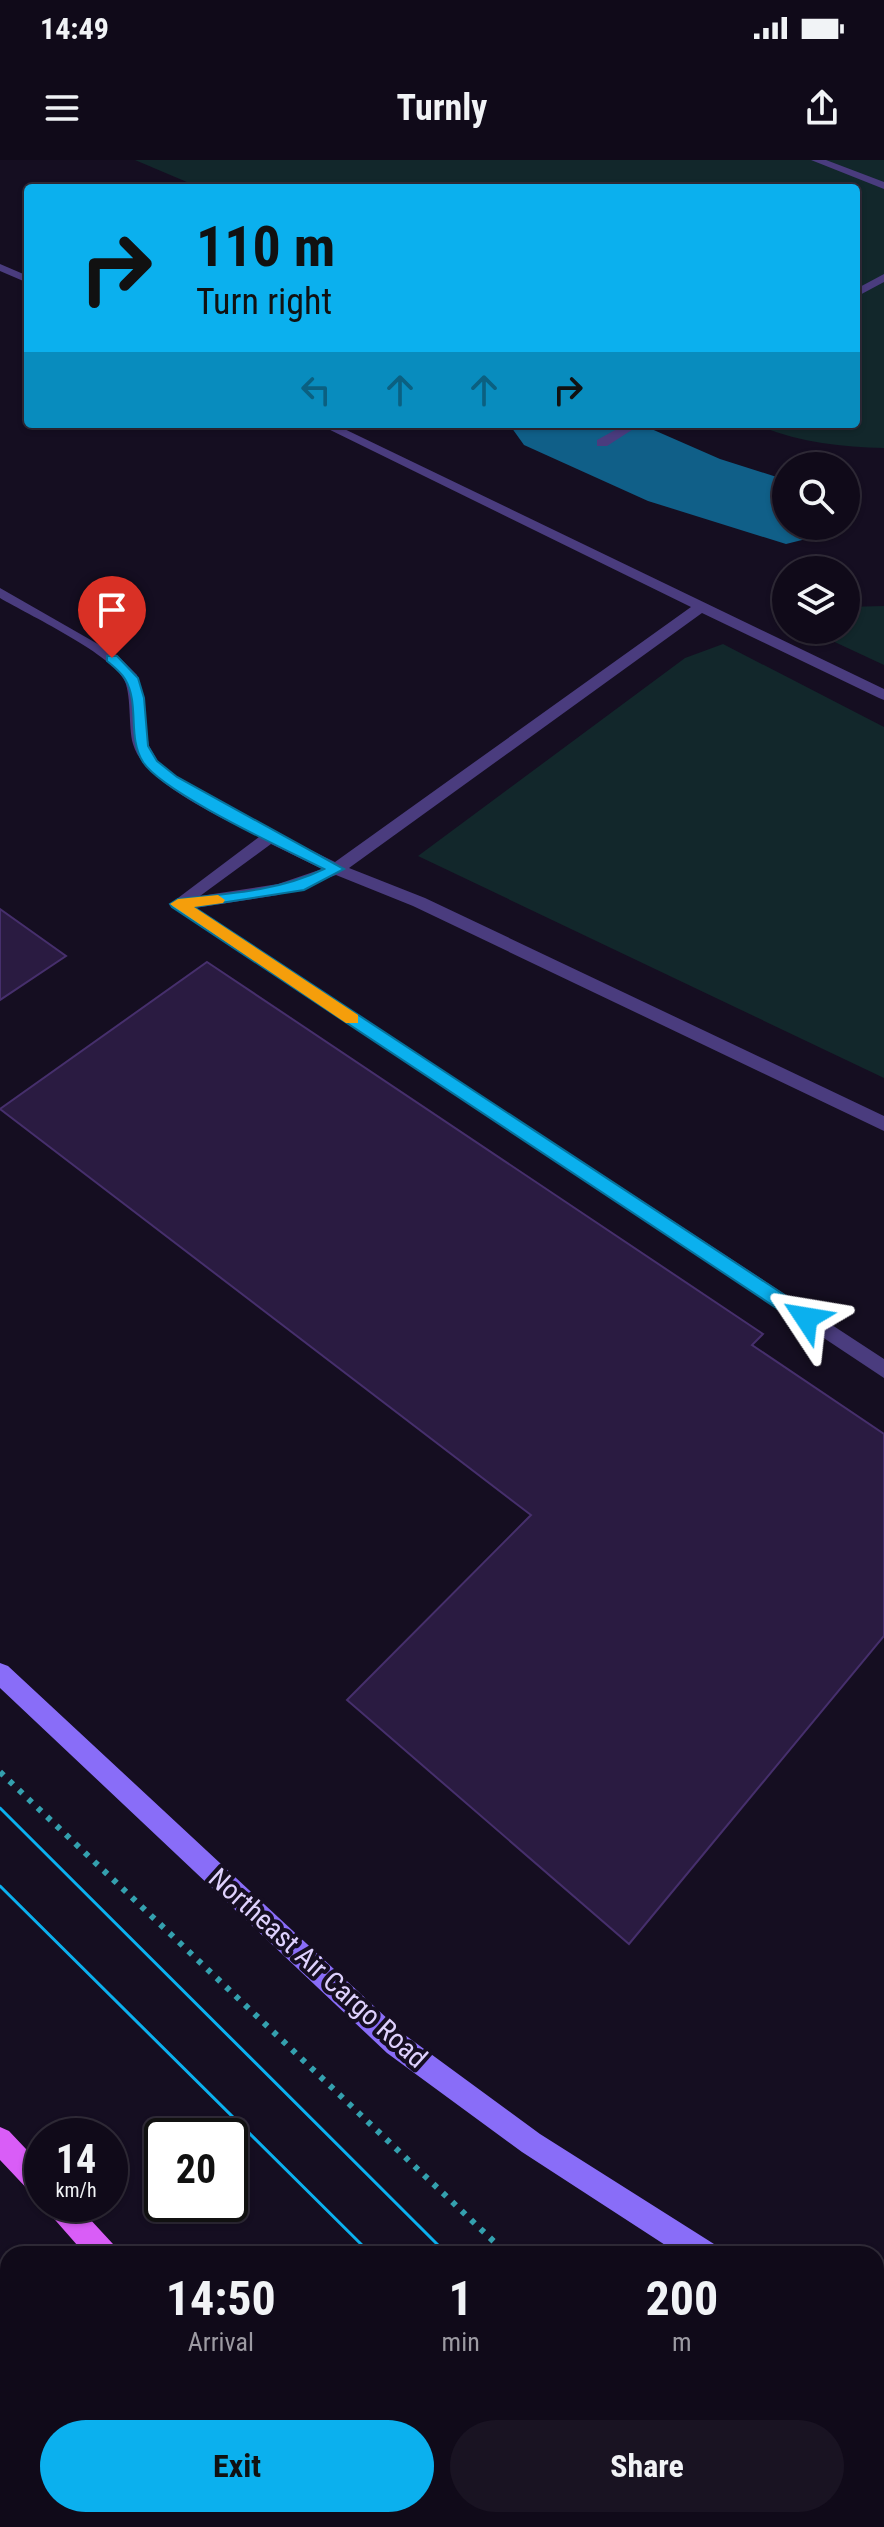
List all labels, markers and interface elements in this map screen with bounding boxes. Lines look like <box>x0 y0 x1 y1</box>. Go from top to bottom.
text: 14:49 <box>40 11 109 46</box>
icon: menu <box>40 86 84 130</box>
icon: share <box>800 86 844 130</box>
text: Turnly <box>397 87 487 129</box>
text: 110 m <box>196 214 335 280</box>
icon: right <box>64 216 168 320</box>
text: Turn right <box>196 281 332 323</box>
icon: left <box>294 368 338 412</box>
icon: ahead <box>378 368 422 412</box>
icon: ahead <box>462 368 506 412</box>
icon: right <box>546 368 590 412</box>
map controls <box>772 452 860 644</box>
button: search <box>772 452 860 540</box>
button: layers <box>772 556 860 644</box>
pin <box>78 576 146 658</box>
icon: arrive <box>90 588 134 632</box>
position arrow <box>764 1276 848 1360</box>
street label: Northeast Air Cargo Road <box>202 1861 434 2075</box>
speed limit sign: 20 <box>144 2118 248 2222</box>
text: 14 <box>56 2136 96 2183</box>
text: km/h <box>55 2178 97 2202</box>
text: 14:50 <box>166 2270 276 2327</box>
text: 1 <box>449 2270 473 2327</box>
text: 200 <box>645 2270 718 2327</box>
text: Arrival <box>188 2327 254 2357</box>
text: min <box>442 2327 480 2357</box>
text: m <box>672 2327 692 2357</box>
button: Exit <box>40 2420 434 2512</box>
button: Share <box>450 2420 844 2512</box>

